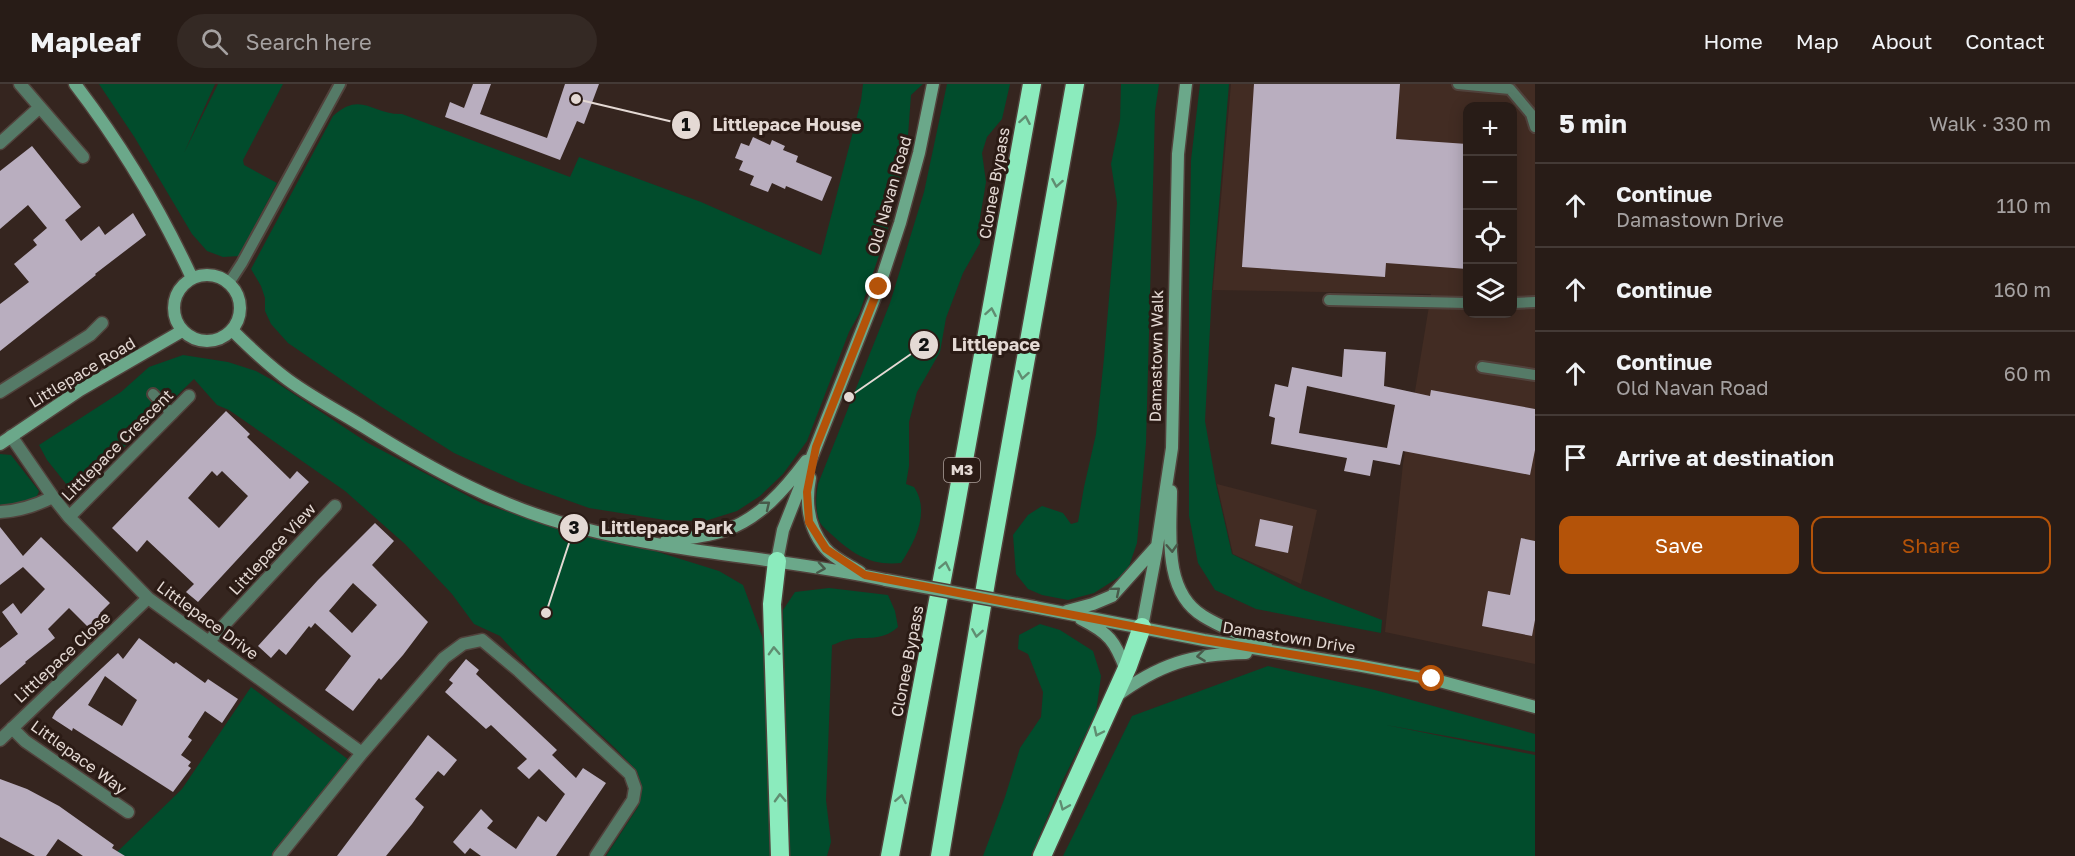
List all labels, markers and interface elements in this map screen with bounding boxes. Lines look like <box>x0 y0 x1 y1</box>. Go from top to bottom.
search box <box>177 14 597 68</box>
text: Mapleaf <box>30 25 141 58</box>
icon: search <box>198 25 231 58</box>
text: Search here <box>246 28 372 55</box>
text: Home <box>1703 28 1763 54</box>
text: Map <box>1796 28 1839 54</box>
text: About <box>1872 28 1932 54</box>
text: Contact <box>1965 28 2045 54</box>
map controls <box>1463 102 1517 318</box>
button: + <box>1463 102 1517 156</box>
callout: Littlepace House <box>671 107 874 143</box>
text: 5 min <box>1559 108 1627 139</box>
text: Walk · 330 m <box>1929 111 2051 135</box>
text: 1 <box>681 113 691 135</box>
text: Littlepace House <box>713 113 862 135</box>
one-way arrow <box>1018 115 1031 125</box>
street label: Clonee Bypass <box>974 126 1014 240</box>
street label: Old Navan Road <box>863 134 915 256</box>
button: − <box>1463 156 1517 210</box>
one-way arrow <box>1052 178 1064 188</box>
text: Continue <box>1616 180 1712 207</box>
icon: ahead <box>1559 189 1592 222</box>
text: 110 m <box>1997 193 2051 217</box>
text: Damastown Drive <box>1616 207 1784 231</box>
button: locate <box>1463 210 1517 264</box>
button: layers <box>1463 264 1517 318</box>
route end <box>865 273 891 299</box>
icon: ahead <box>1559 273 1592 306</box>
text: Continue <box>1616 276 1712 303</box>
text: 160 m <box>1994 277 2051 301</box>
street label: Damastown Walk <box>1145 290 1167 422</box>
one-way arrow <box>984 307 997 317</box>
callout: Littlepace <box>909 327 1052 363</box>
street label: Littlepace Road <box>25 332 139 412</box>
text: 2 <box>919 333 930 355</box>
text: Littlepace <box>952 333 1041 355</box>
text: Continue <box>1616 348 1712 375</box>
icon: ahead <box>1559 357 1592 390</box>
text: 60 m <box>2004 361 2051 385</box>
one-way arrow <box>1017 369 1030 379</box>
text: Old Navan Road <box>1616 375 1769 399</box>
street label: Littlepace Crescent <box>57 385 177 505</box>
icon: arrive <box>1559 441 1592 474</box>
text: Arrive at destination <box>1616 444 1834 471</box>
road number: M3 <box>944 458 980 482</box>
street label: Littlepace View <box>224 499 320 599</box>
one-way arrow <box>759 502 770 513</box>
callout: Littlepace Park <box>559 510 746 546</box>
text: 3 <box>569 516 580 538</box>
text: Littlepace Park <box>601 516 734 538</box>
button: Save <box>1559 516 1799 574</box>
button: Share <box>1811 516 2051 574</box>
one-way arrow <box>1165 544 1178 553</box>
one-way arrow <box>815 561 825 574</box>
one-way arrow <box>938 561 951 571</box>
street label: Littlepace Drive <box>153 576 263 664</box>
one-way arrow <box>1109 587 1120 598</box>
street label: Clonee Bypass <box>886 604 928 718</box>
street label: Littlepace Close <box>10 607 114 707</box>
street label: Damastown Drive <box>1221 617 1357 657</box>
one-way arrow <box>971 628 984 638</box>
one-way arrow <box>767 646 780 655</box>
one-way arrow <box>1197 649 1206 662</box>
route start <box>1418 665 1444 691</box>
street label: Littlepace Way <box>27 716 131 798</box>
one-way arrow <box>1093 726 1105 737</box>
one-way arrow <box>773 793 786 802</box>
one-way arrow <box>894 794 907 804</box>
one-way arrow <box>1059 800 1071 811</box>

